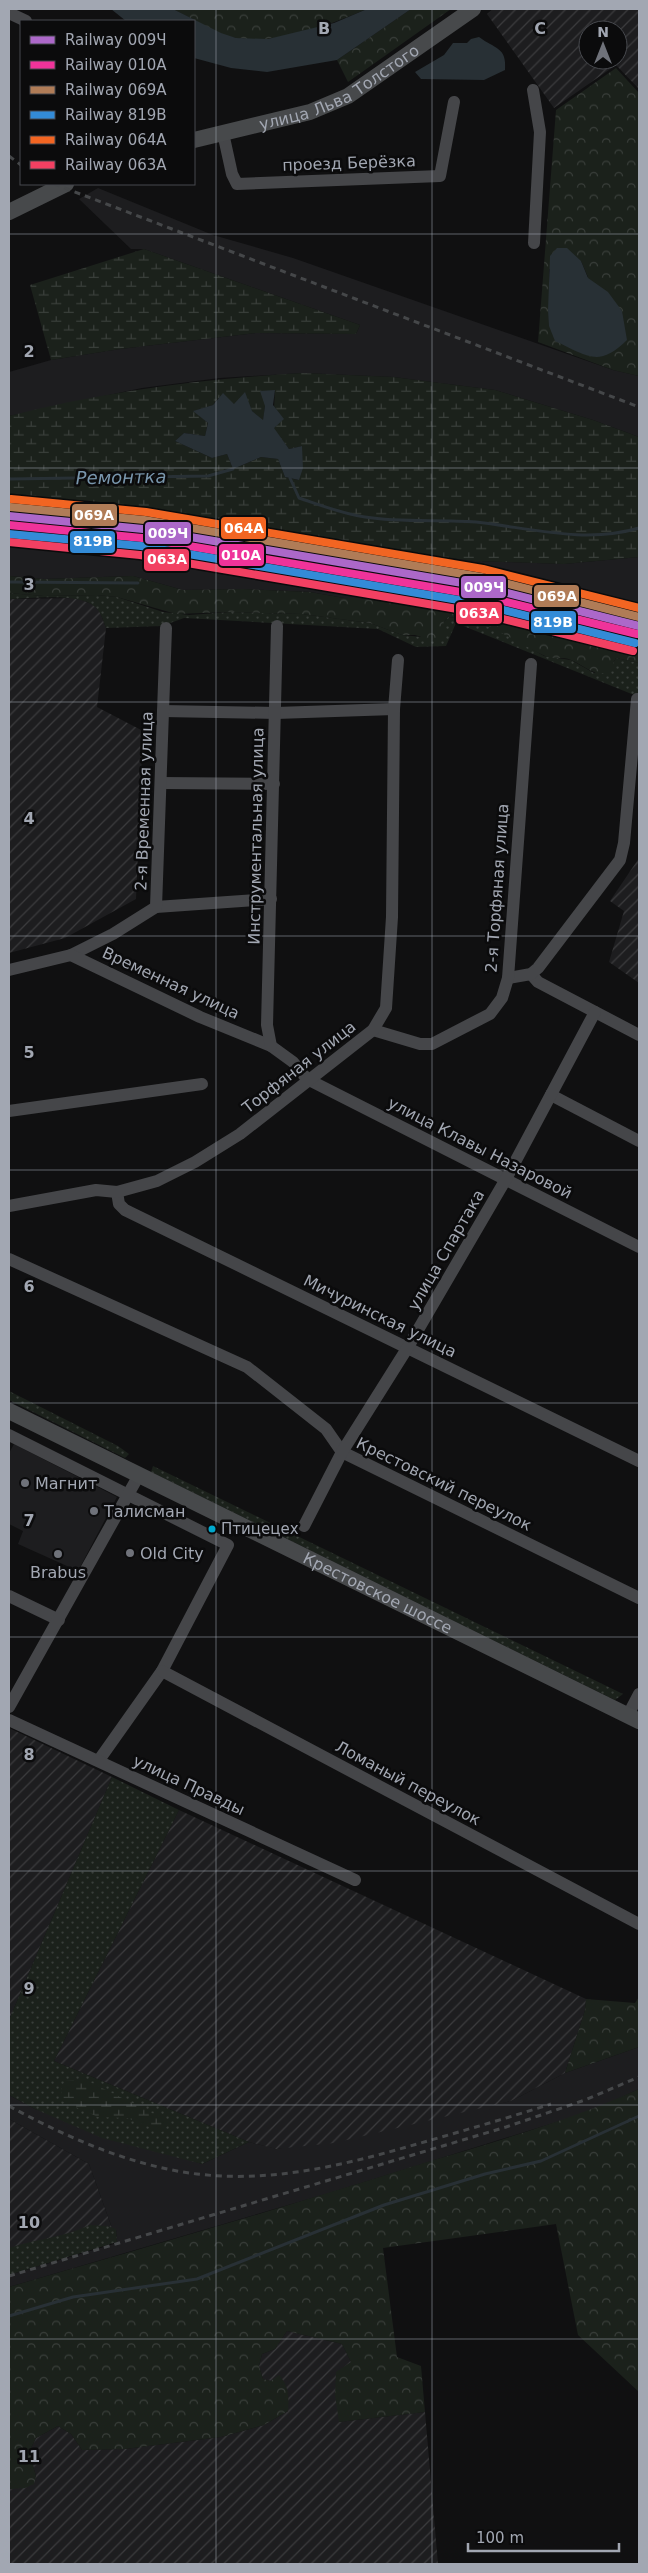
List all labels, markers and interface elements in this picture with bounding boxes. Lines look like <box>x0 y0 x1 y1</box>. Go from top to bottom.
text: B <box>318 19 330 38</box>
text: C <box>534 19 546 38</box>
legend <box>20 20 195 185</box>
north arrow <box>578 20 628 70</box>
text: N <box>597 24 609 40</box>
text: Railway 009Ч <box>65 31 167 49</box>
street label: улица Льва Толстого <box>257 40 423 133</box>
text: Railway 010А <box>65 56 167 74</box>
text: Railway 069А <box>65 81 167 99</box>
text: Railway 819В <box>65 106 167 124</box>
text: Railway 064А <box>65 131 167 149</box>
street label: проезд Берёзка <box>282 151 416 175</box>
text: Railway 063А <box>65 156 167 174</box>
text: 2 <box>23 342 35 361</box>
water label: Ремонтка <box>75 466 167 488</box>
line badge: 069А <box>71 503 118 527</box>
text: 069А <box>74 507 114 523</box>
line badge: 064А <box>220 516 267 540</box>
text: 064А <box>224 520 264 536</box>
line badge: 009Ч <box>144 521 192 545</box>
text: 009Ч <box>148 525 188 541</box>
line badge: 819В <box>69 530 116 554</box>
text: 819В <box>73 533 113 549</box>
line badge: 010А <box>218 543 265 567</box>
text: 010А <box>221 547 261 563</box>
line badge: 063А <box>143 548 190 572</box>
text: 063А <box>147 551 187 567</box>
text: 3 <box>23 575 35 594</box>
line badge: 009Ч <box>460 575 507 599</box>
text: 009Ч <box>464 579 504 595</box>
line badge: 069А <box>533 584 580 608</box>
text: 069А <box>537 588 577 604</box>
line badge: 063А <box>455 601 503 625</box>
text: 063А <box>459 605 499 621</box>
line badge: 819В <box>530 610 577 634</box>
text: 819В <box>533 614 573 630</box>
street label: 2-я Временная улица <box>131 711 157 891</box>
street label: Инструментальная улица <box>245 727 267 945</box>
street label: 2-я Торфяная улица <box>482 803 512 973</box>
text: 4 <box>23 809 35 828</box>
street label: Временная улица <box>99 943 243 1023</box>
street label: Торфяная улица <box>238 1017 360 1118</box>
text: 5 <box>23 1043 35 1062</box>
street label: улица Клавы Назаровой <box>385 1093 575 1203</box>
street label: улица Спартака <box>404 1186 488 1314</box>
street label: Мичуринская улица <box>300 1271 460 1361</box>
text: 6 <box>23 1277 35 1296</box>
street label: Крестовский переулок <box>353 1433 535 1535</box>
place label: Магнит <box>35 1474 97 1493</box>
marker: Магнит <box>19 1477 31 1489</box>
place label: Талисман <box>103 1502 185 1521</box>
marker: Талисман <box>88 1505 100 1517</box>
text: 7 <box>23 1511 35 1530</box>
place label: Птицецех <box>221 1520 299 1538</box>
marker: Птицецех <box>207 1524 217 1534</box>
place label: Old City <box>140 1544 204 1563</box>
marker: Old City <box>124 1547 136 1559</box>
marker: Brabus <box>52 1548 64 1560</box>
street label: Крестовское шоссе <box>300 1548 455 1637</box>
place label: Brabus <box>30 1563 86 1582</box>
street label: Ломаный переулок <box>332 1737 484 1830</box>
text: 8 <box>23 1745 35 1764</box>
street label: улица Правды <box>130 1751 248 1819</box>
text: 9 <box>23 1979 35 1998</box>
text: 10 <box>18 2213 40 2232</box>
text: 11 <box>18 2447 40 2466</box>
scale bar <box>468 2520 619 2552</box>
text: 100 m <box>476 2529 524 2547</box>

